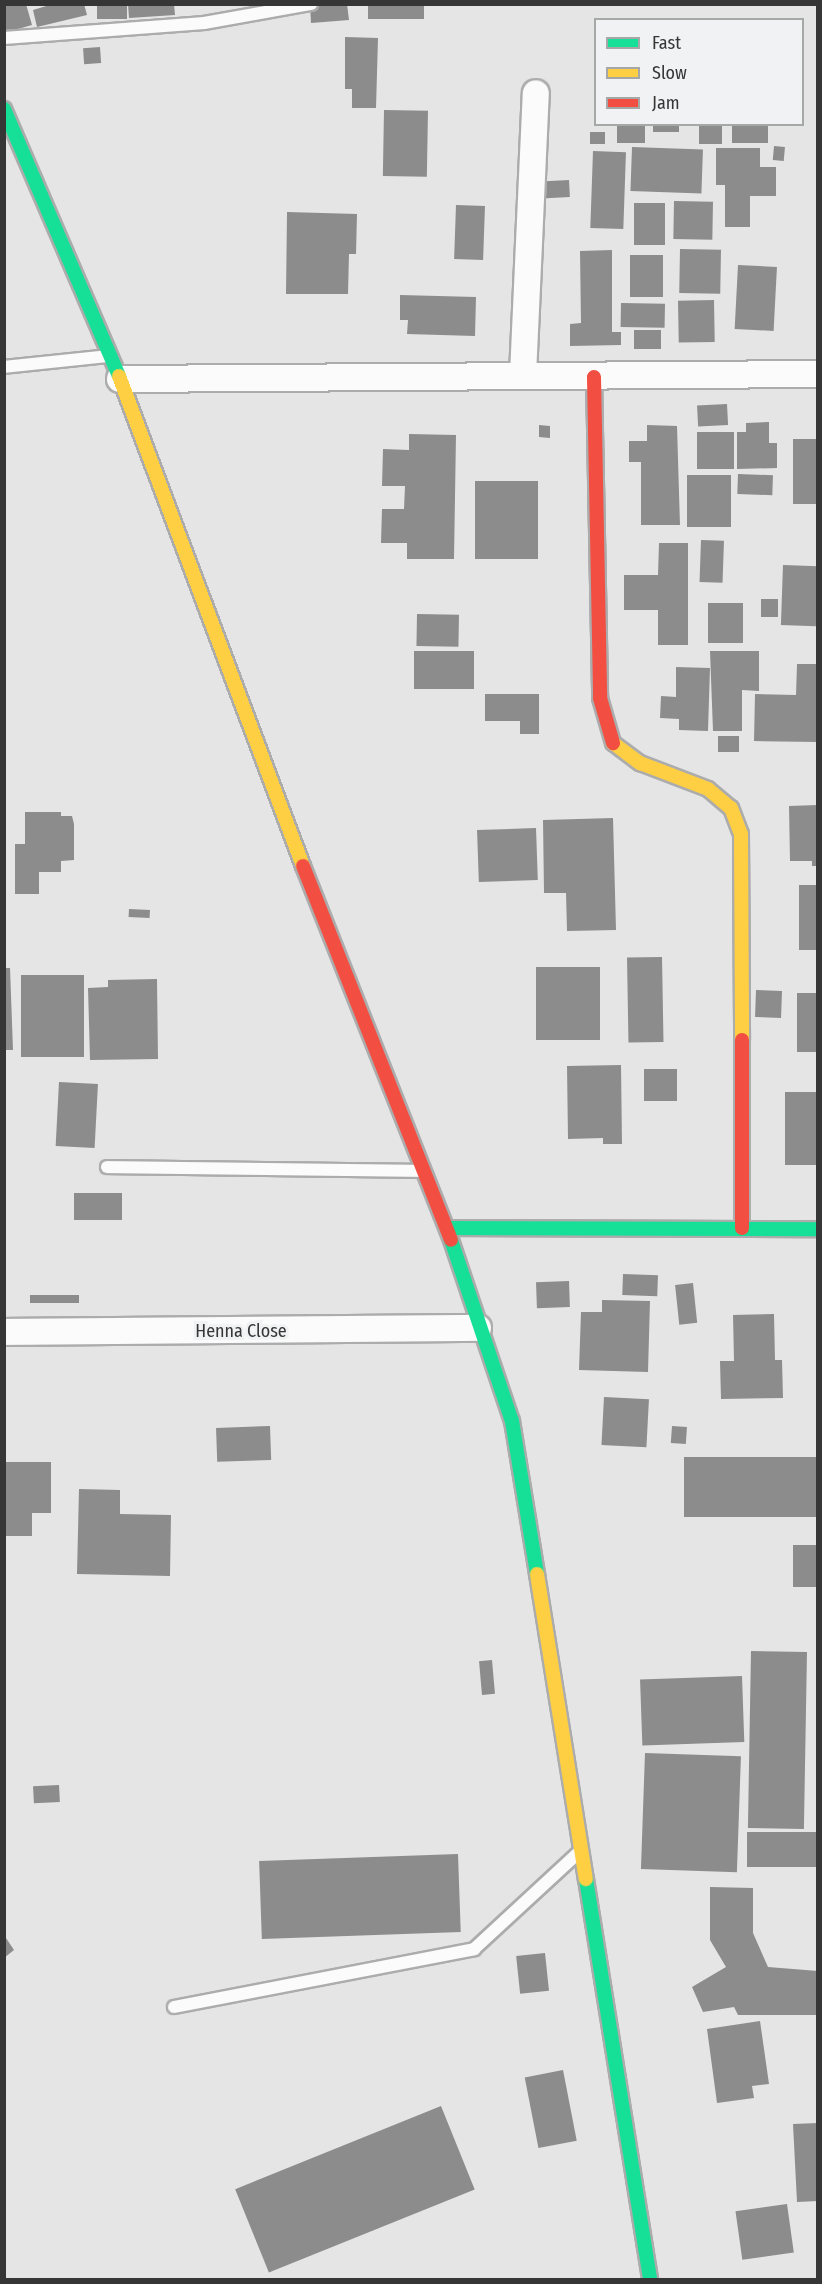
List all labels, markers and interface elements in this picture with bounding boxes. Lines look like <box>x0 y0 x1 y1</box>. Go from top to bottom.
legend <box>594 18 804 126</box>
text: Fast <box>652 32 681 54</box>
text: Slow <box>652 62 687 84</box>
text: Jam <box>652 92 680 114</box>
street label: Henna Close <box>195 1320 287 1342</box>

